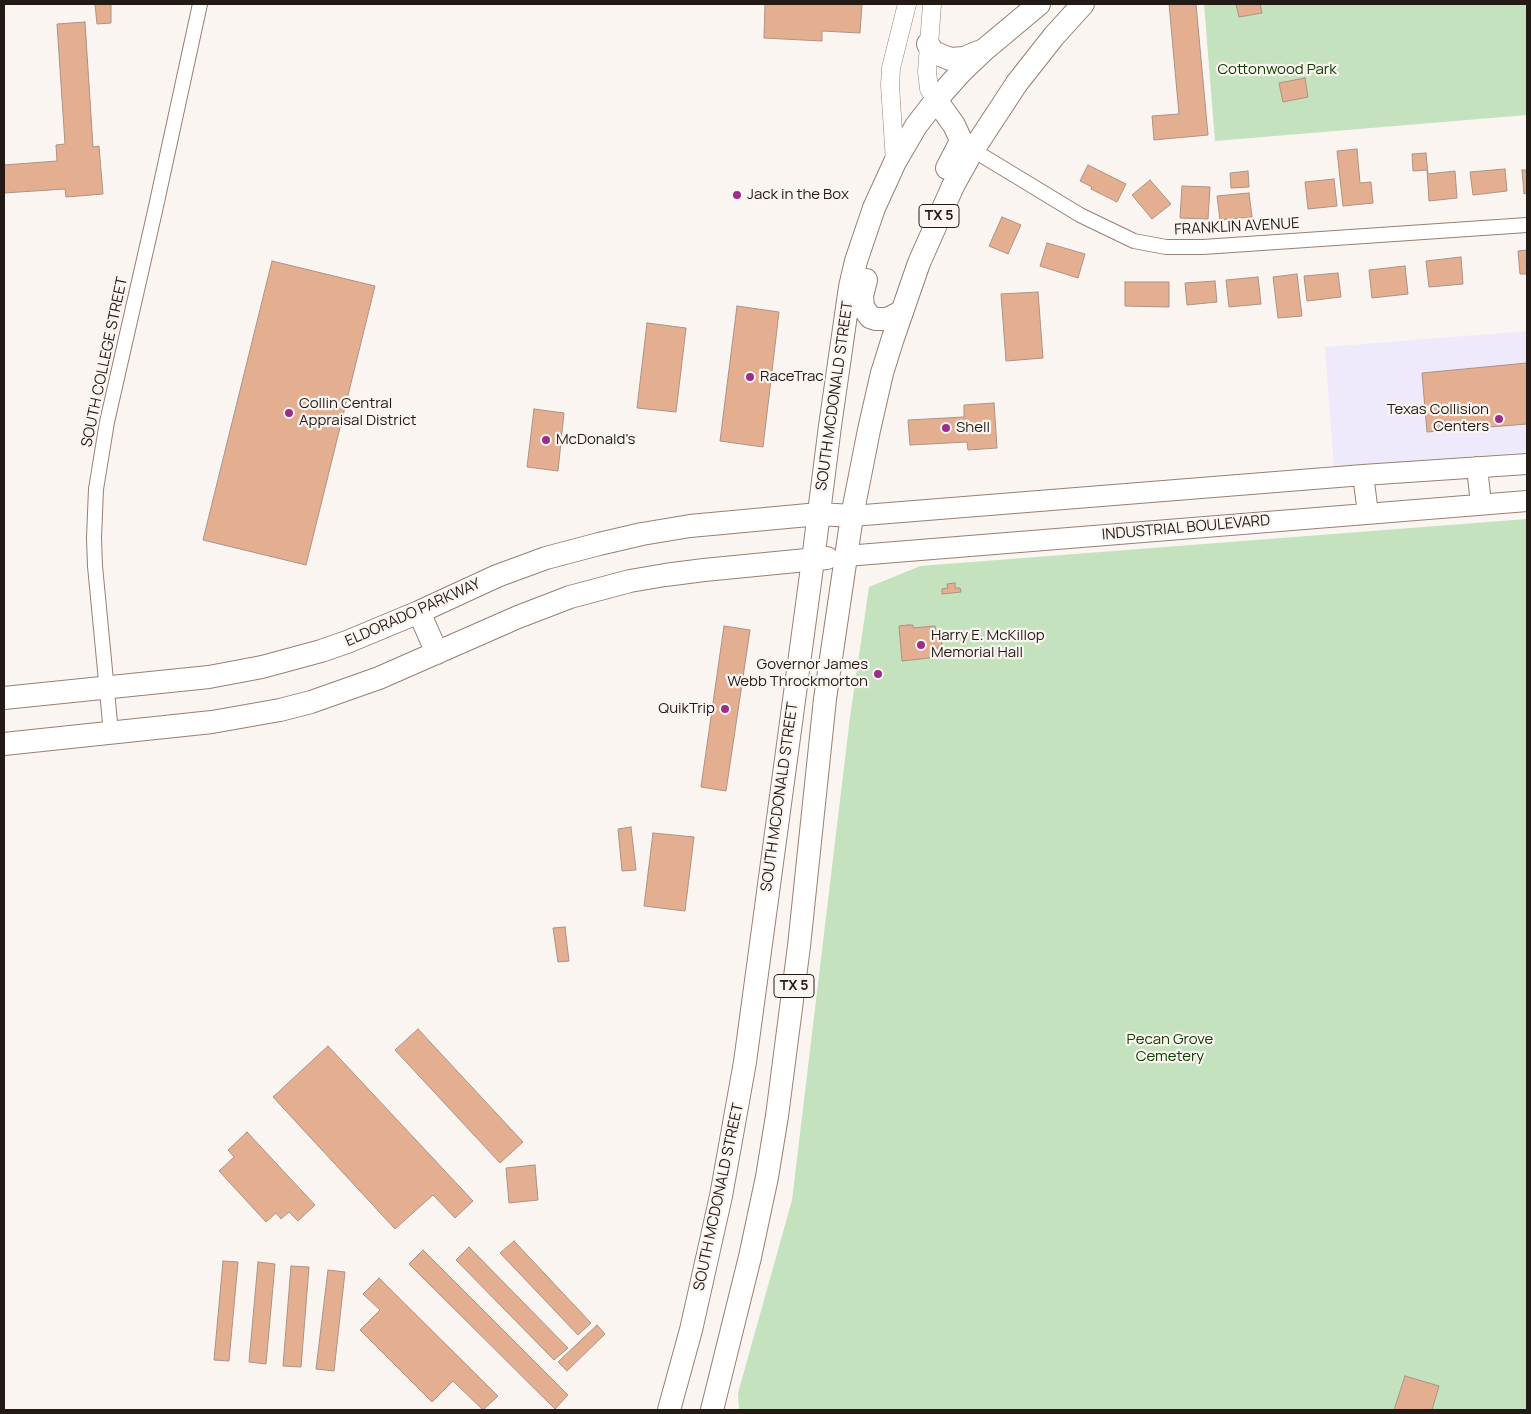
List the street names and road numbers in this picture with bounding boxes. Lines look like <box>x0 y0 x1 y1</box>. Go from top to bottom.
road number: TX 5 <box>919 205 959 228</box>
street label: FRANKLIN AVENUE <box>1174 215 1300 239</box>
street label: SOUTH COLLEGE STREET <box>78 275 132 449</box>
street label: SOUTH MCDONALD STREET <box>813 300 857 492</box>
street label: INDUSTRIAL BOULEVARD <box>1101 512 1271 544</box>
street label: ELDORADO PARKWAY <box>343 575 483 651</box>
street label: SOUTH MCDONALD STREET <box>758 701 802 893</box>
road number: TX 5 <box>774 974 814 998</box>
street label: SOUTH MCDONALD STREET <box>690 1102 748 1292</box>

